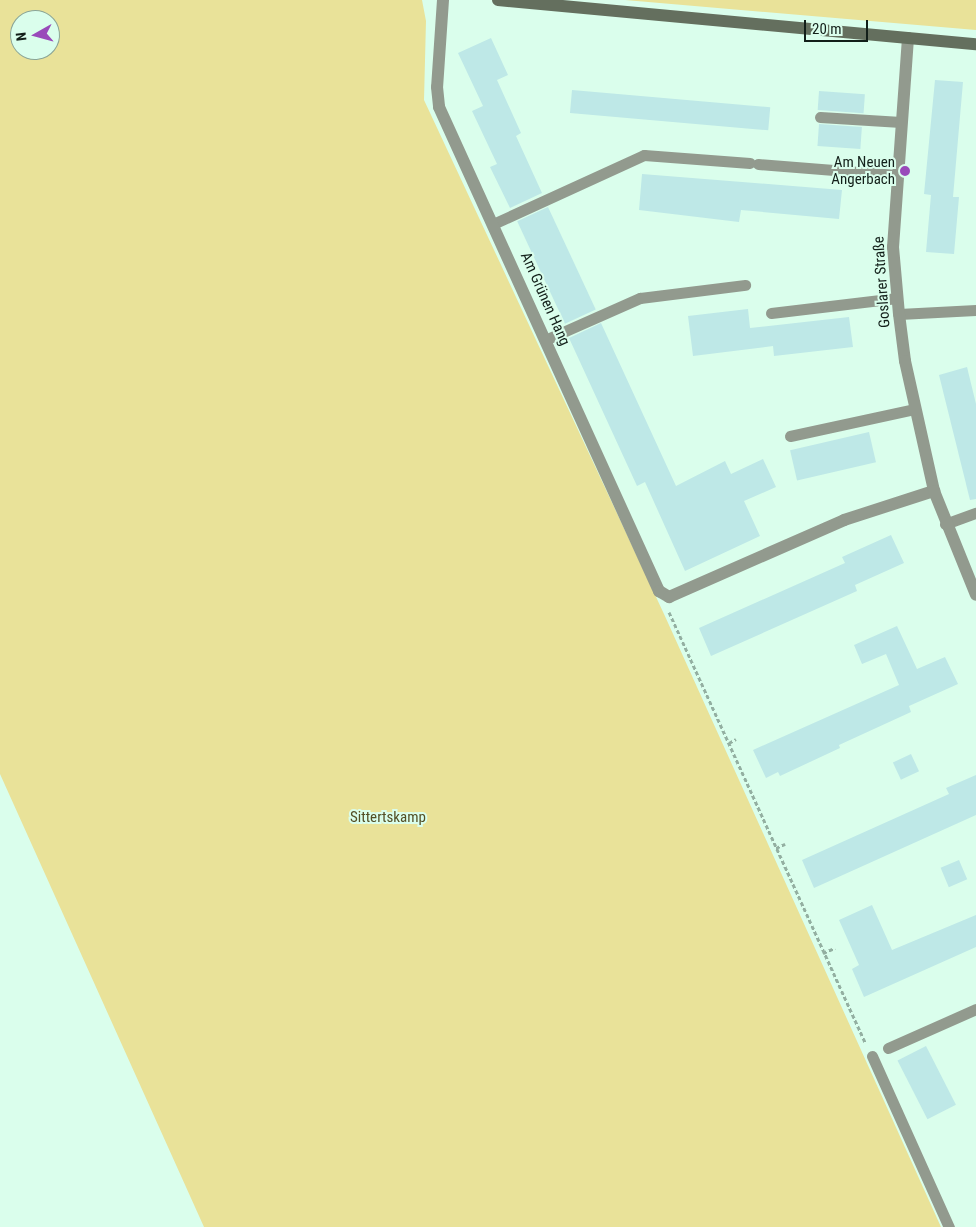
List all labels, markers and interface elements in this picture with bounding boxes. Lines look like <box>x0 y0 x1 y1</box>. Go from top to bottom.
north arrow <box>10 10 60 60</box>
scale bar <box>806 10 870 42</box>
text: 20 m <box>812 20 842 38</box>
text: N <box>13 31 30 42</box>
place label: Am Neuen Angerbach <box>831 153 895 188</box>
marker: Am Neuen Angerbach <box>899 165 911 177</box>
street label: Goslarer Straße <box>870 236 894 328</box>
street label: Am Grünen Hang <box>516 250 574 348</box>
park label: Sittertskamp <box>350 809 426 827</box>

